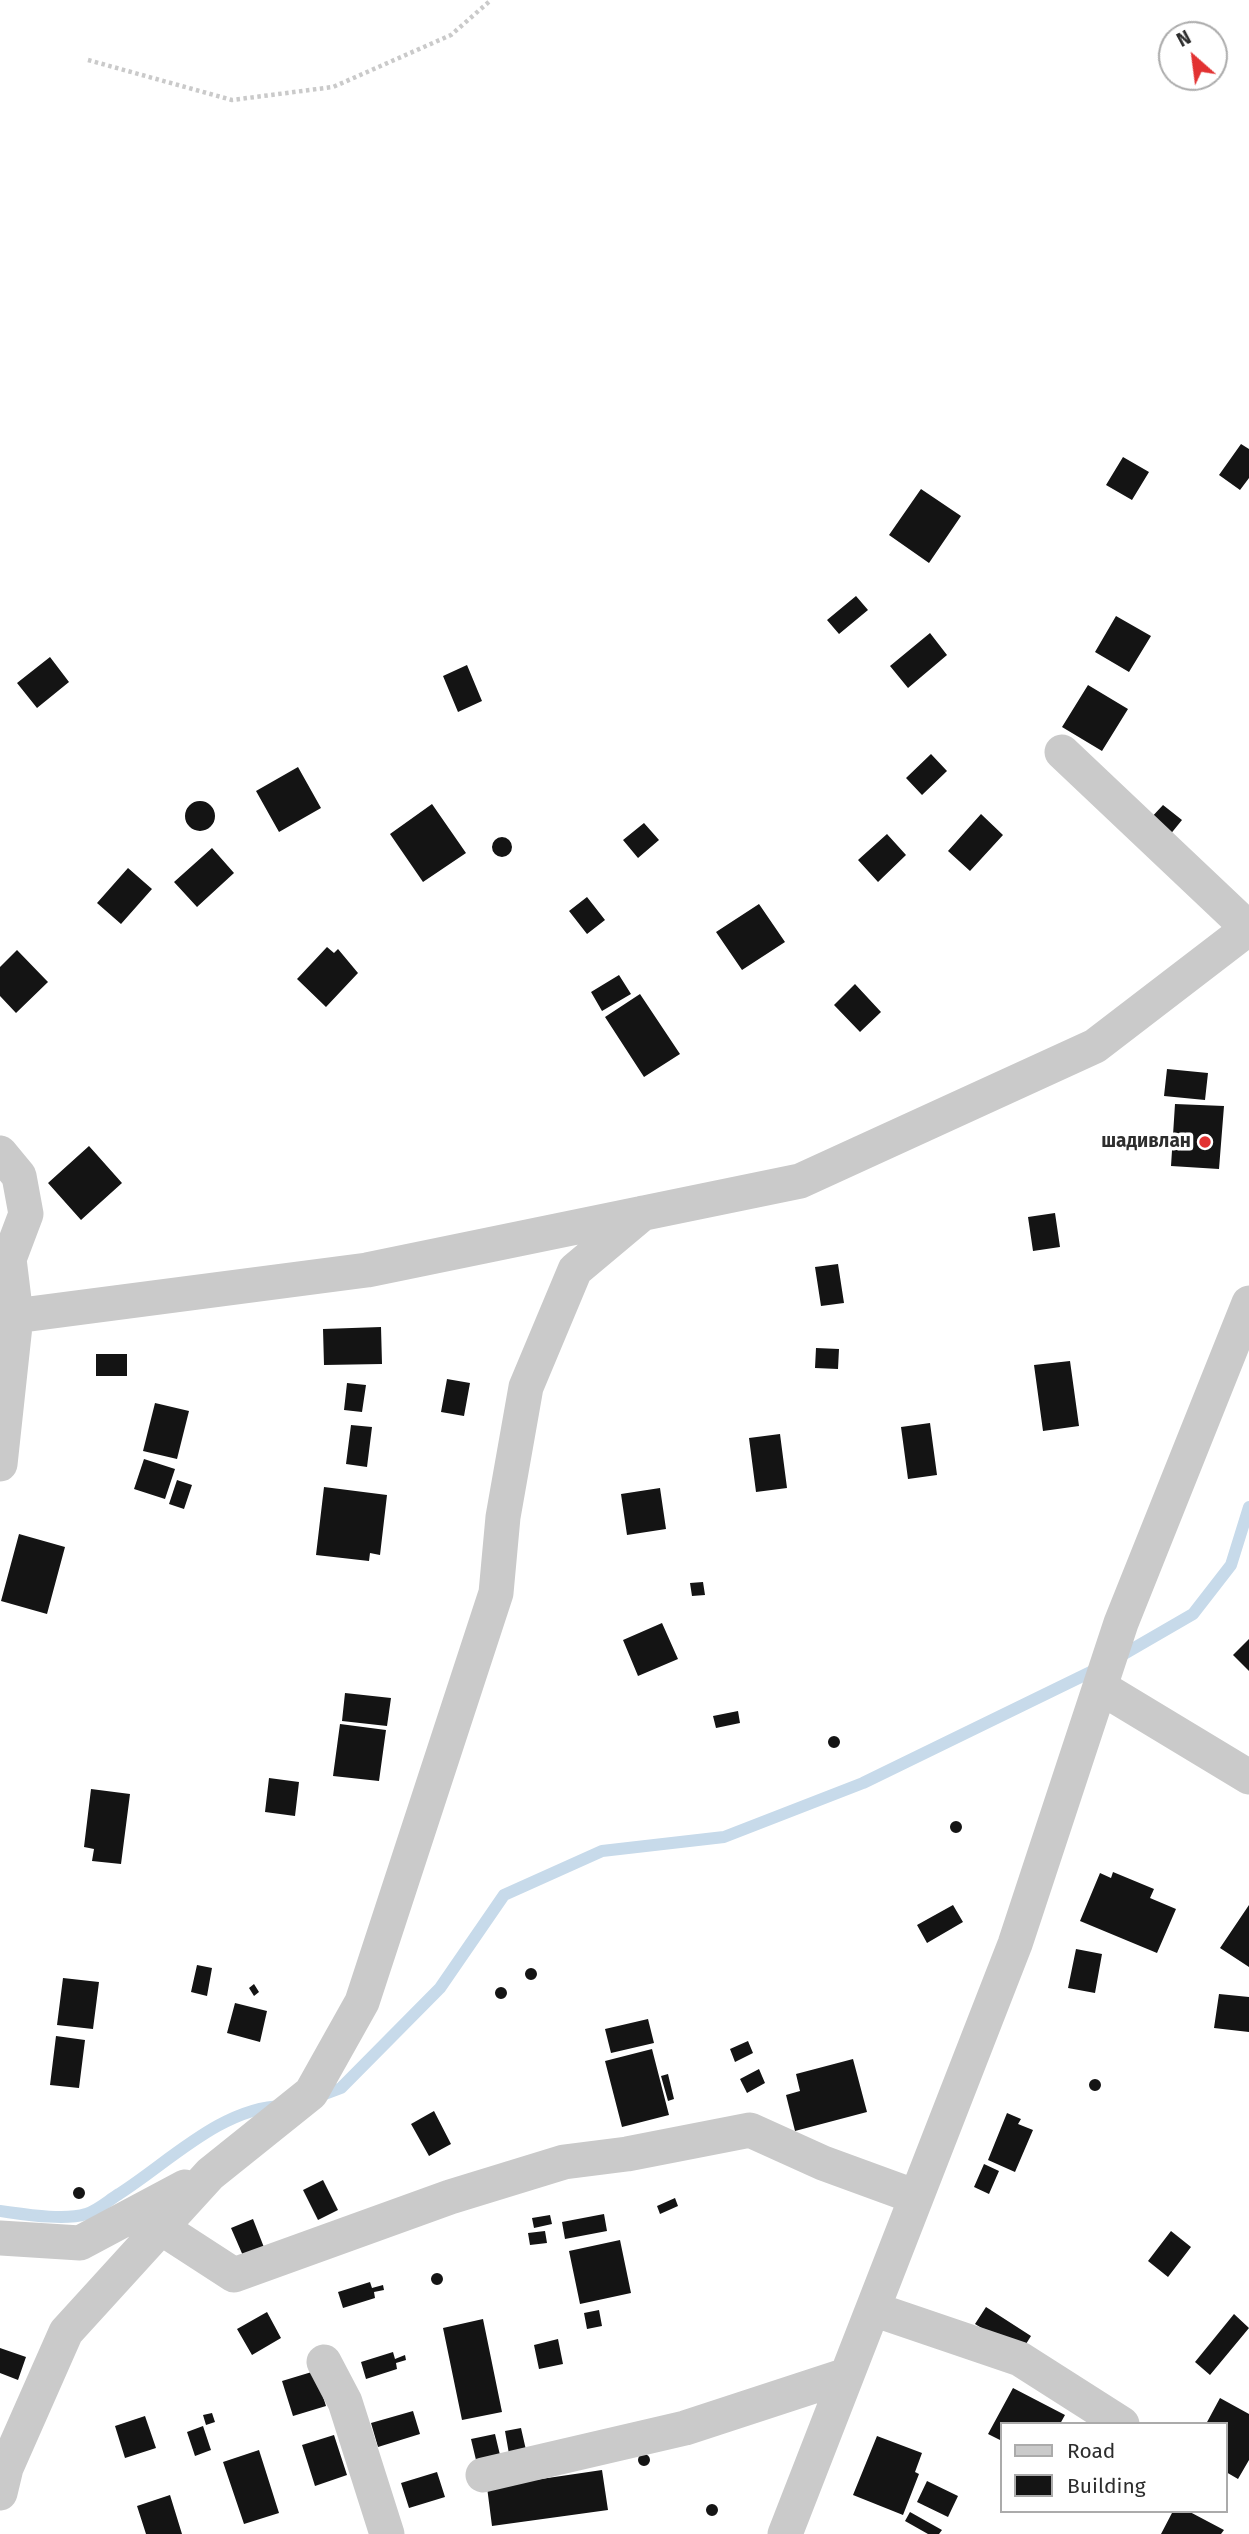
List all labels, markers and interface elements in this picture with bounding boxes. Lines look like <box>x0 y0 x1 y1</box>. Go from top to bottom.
north arrow <box>1158 21 1228 91</box>
text: N <box>1173 26 1195 52</box>
place label: шадивлан <box>1101 1131 1191 1153</box>
marker: шадивлан <box>1197 1134 1213 1150</box>
legend <box>1000 2422 1228 2513</box>
text: Road <box>1067 2438 1115 2464</box>
text: Building <box>1067 2473 1146 2499</box>

